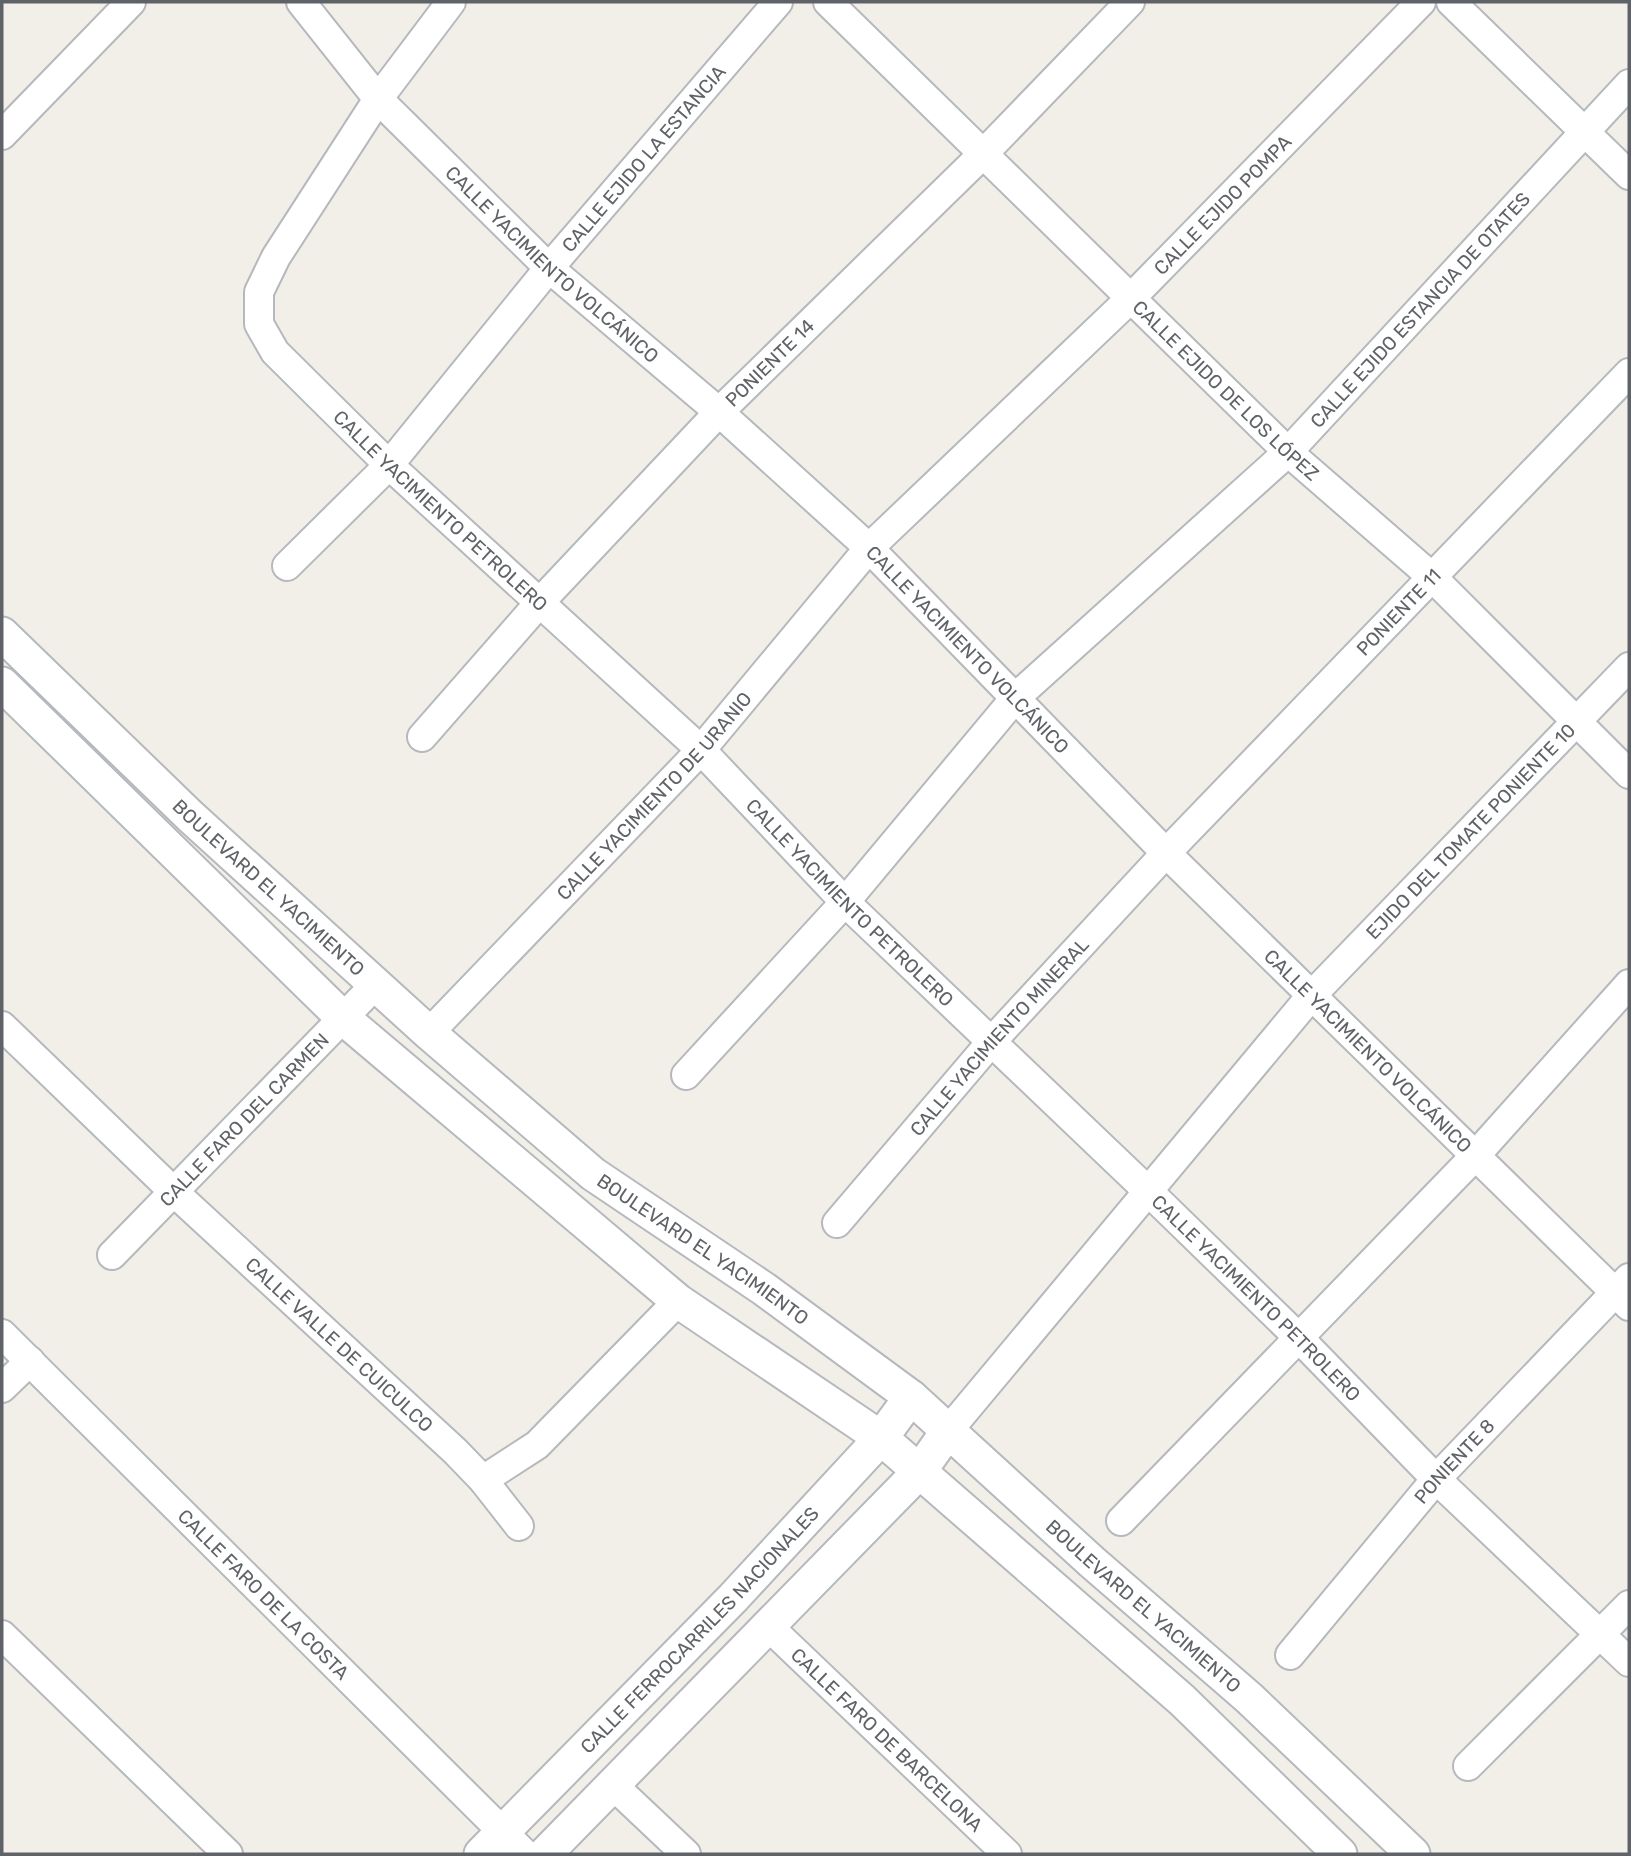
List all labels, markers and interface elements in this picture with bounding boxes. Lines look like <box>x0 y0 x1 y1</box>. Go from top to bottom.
street label: CALLE EJIDO LA ESTANCIA <box>557 60 731 257</box>
street label: CALLE EJIDO POMPA <box>1149 130 1296 280</box>
street label: CALLE YACIMIENTO VOLCÁNICO <box>440 161 663 368</box>
street label: CALLE EJIDO ESTANCIA DE OTATES <box>1305 187 1535 433</box>
street label: CALLE EJIDO DE LOS LÓPEZ <box>1128 296 1323 486</box>
street label: PONIENTE 14 <box>721 314 819 412</box>
street label: CALLE YACIMIENTO PETROLERO <box>328 406 552 616</box>
street label: CALLE YACIMIENTO VOLCÁNICO <box>861 541 1074 758</box>
street label: PONIENTE 11 <box>1352 564 1446 661</box>
street label: CALLE YACIMIENTO DE URANIO <box>552 687 757 905</box>
street label: EJIDO DEL TOMATE PONIENTE 10 <box>1361 719 1580 944</box>
street label: CALLE YACIMIENTO PETROLERO <box>741 794 958 1012</box>
street label: BOULEVARD EL YACIMIENTO <box>168 795 369 981</box>
street label: CALLE YACIMIENTO MINERAL <box>905 933 1094 1141</box>
street label: CALLE YACIMIENTO VOLCÁNICO <box>1259 945 1476 1158</box>
street label: CALLE FARO DEL CARMEN <box>155 1029 334 1211</box>
street label: BOULEVARD EL YACIMIENTO <box>593 1169 813 1330</box>
street label: CALLE YACIMIENTO PETROLERO <box>1147 1190 1365 1406</box>
street label: CALLE VALLE DE CUICULCO <box>241 1253 438 1437</box>
street label: PONIENTE 8 <box>1409 1414 1499 1509</box>
street label: CALLE FERROCARRILES NACIONALES <box>576 1502 824 1758</box>
street label: CALLE FARO DE LA COSTA <box>173 1504 354 1685</box>
street label: BOULEVARD EL YACIMIENTO <box>1041 1515 1245 1698</box>
street label: CALLE FARO DE BARCELONA <box>786 1643 988 1837</box>

